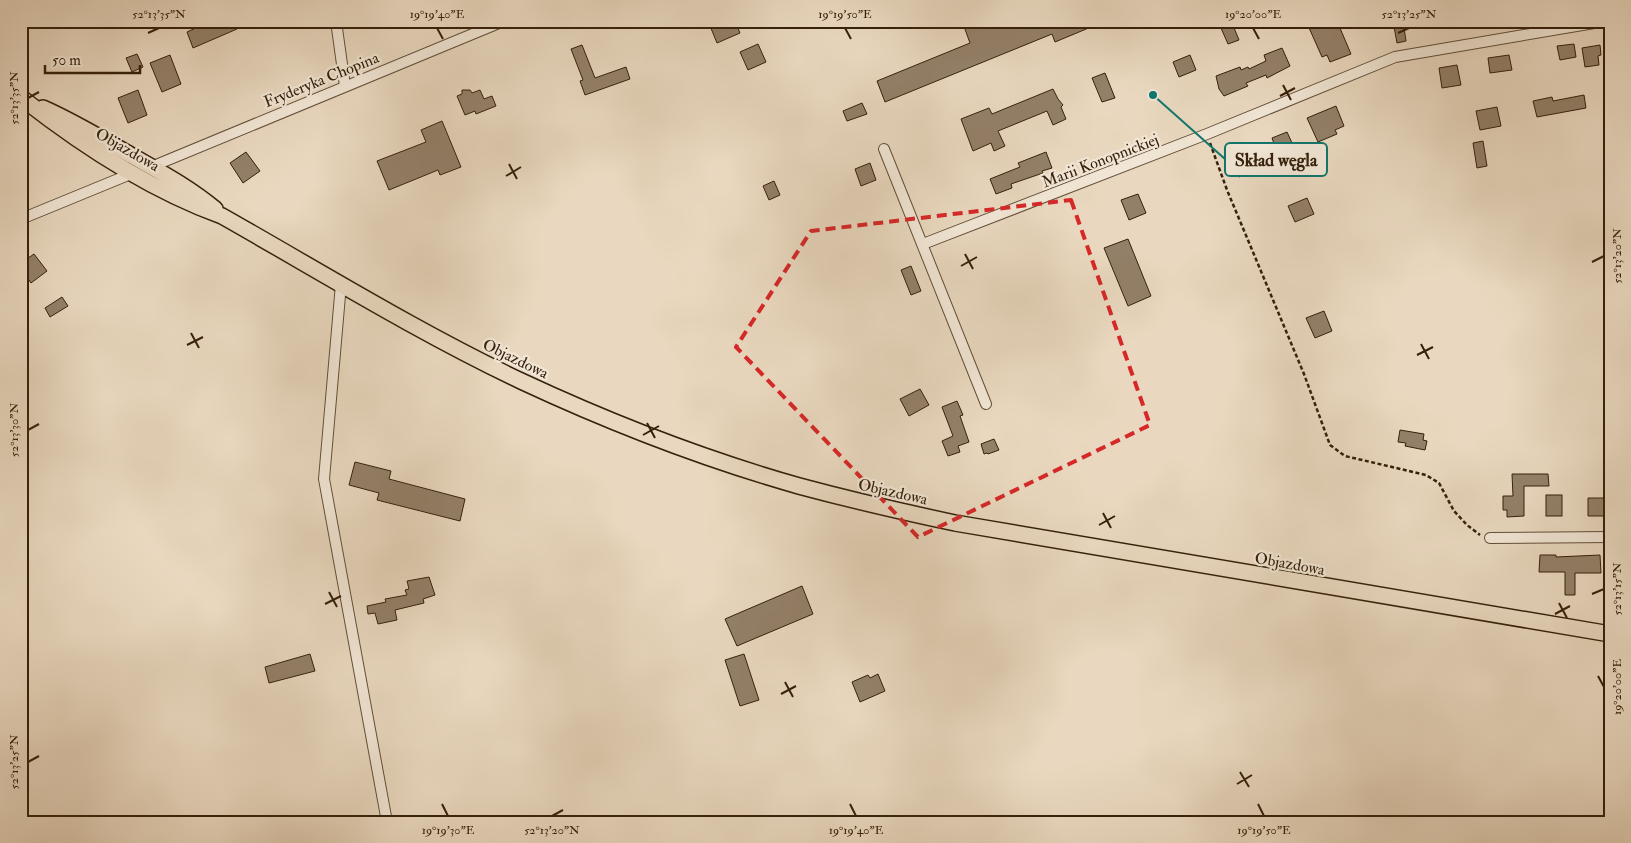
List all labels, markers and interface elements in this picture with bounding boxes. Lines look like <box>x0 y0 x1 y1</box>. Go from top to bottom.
text: 52°13'35"N <box>132 7 186 22</box>
text: 19°19'40"E <box>410 7 465 22</box>
text: 19°19'50"E <box>818 7 872 22</box>
text: 19°20'00"E <box>1225 7 1281 22</box>
text: 52°13'25"N <box>1382 7 1437 22</box>
scale bar <box>45 42 140 74</box>
street label: Fryderyka Chopina <box>261 48 383 113</box>
text: 50 m <box>52 51 81 70</box>
text: 52°13'35"N <box>7 71 22 125</box>
street label: Objazdowa <box>92 124 164 176</box>
street label: Marii Konopnickiej <box>1039 129 1162 193</box>
callout: Skład węgla <box>1225 143 1327 176</box>
text: Skład węgla <box>1235 149 1318 172</box>
text: 52°13'20"N <box>1610 228 1625 284</box>
street label: Objazdowa <box>479 334 552 384</box>
text: 52°13'30"N <box>7 403 22 457</box>
street label: Objazdowa <box>856 474 930 510</box>
street label: Objazdowa <box>1253 548 1327 580</box>
text: 52°13'15"N <box>1610 562 1625 616</box>
text: 19°20'00"E <box>1610 659 1625 715</box>
text: 52°13'25"N <box>7 734 22 789</box>
text: 19°19'30"E <box>422 823 475 838</box>
text: 52°13'20"N <box>524 823 580 838</box>
text: 19°19'40"E <box>829 823 884 838</box>
text: 19°19'50"E <box>1237 823 1291 838</box>

